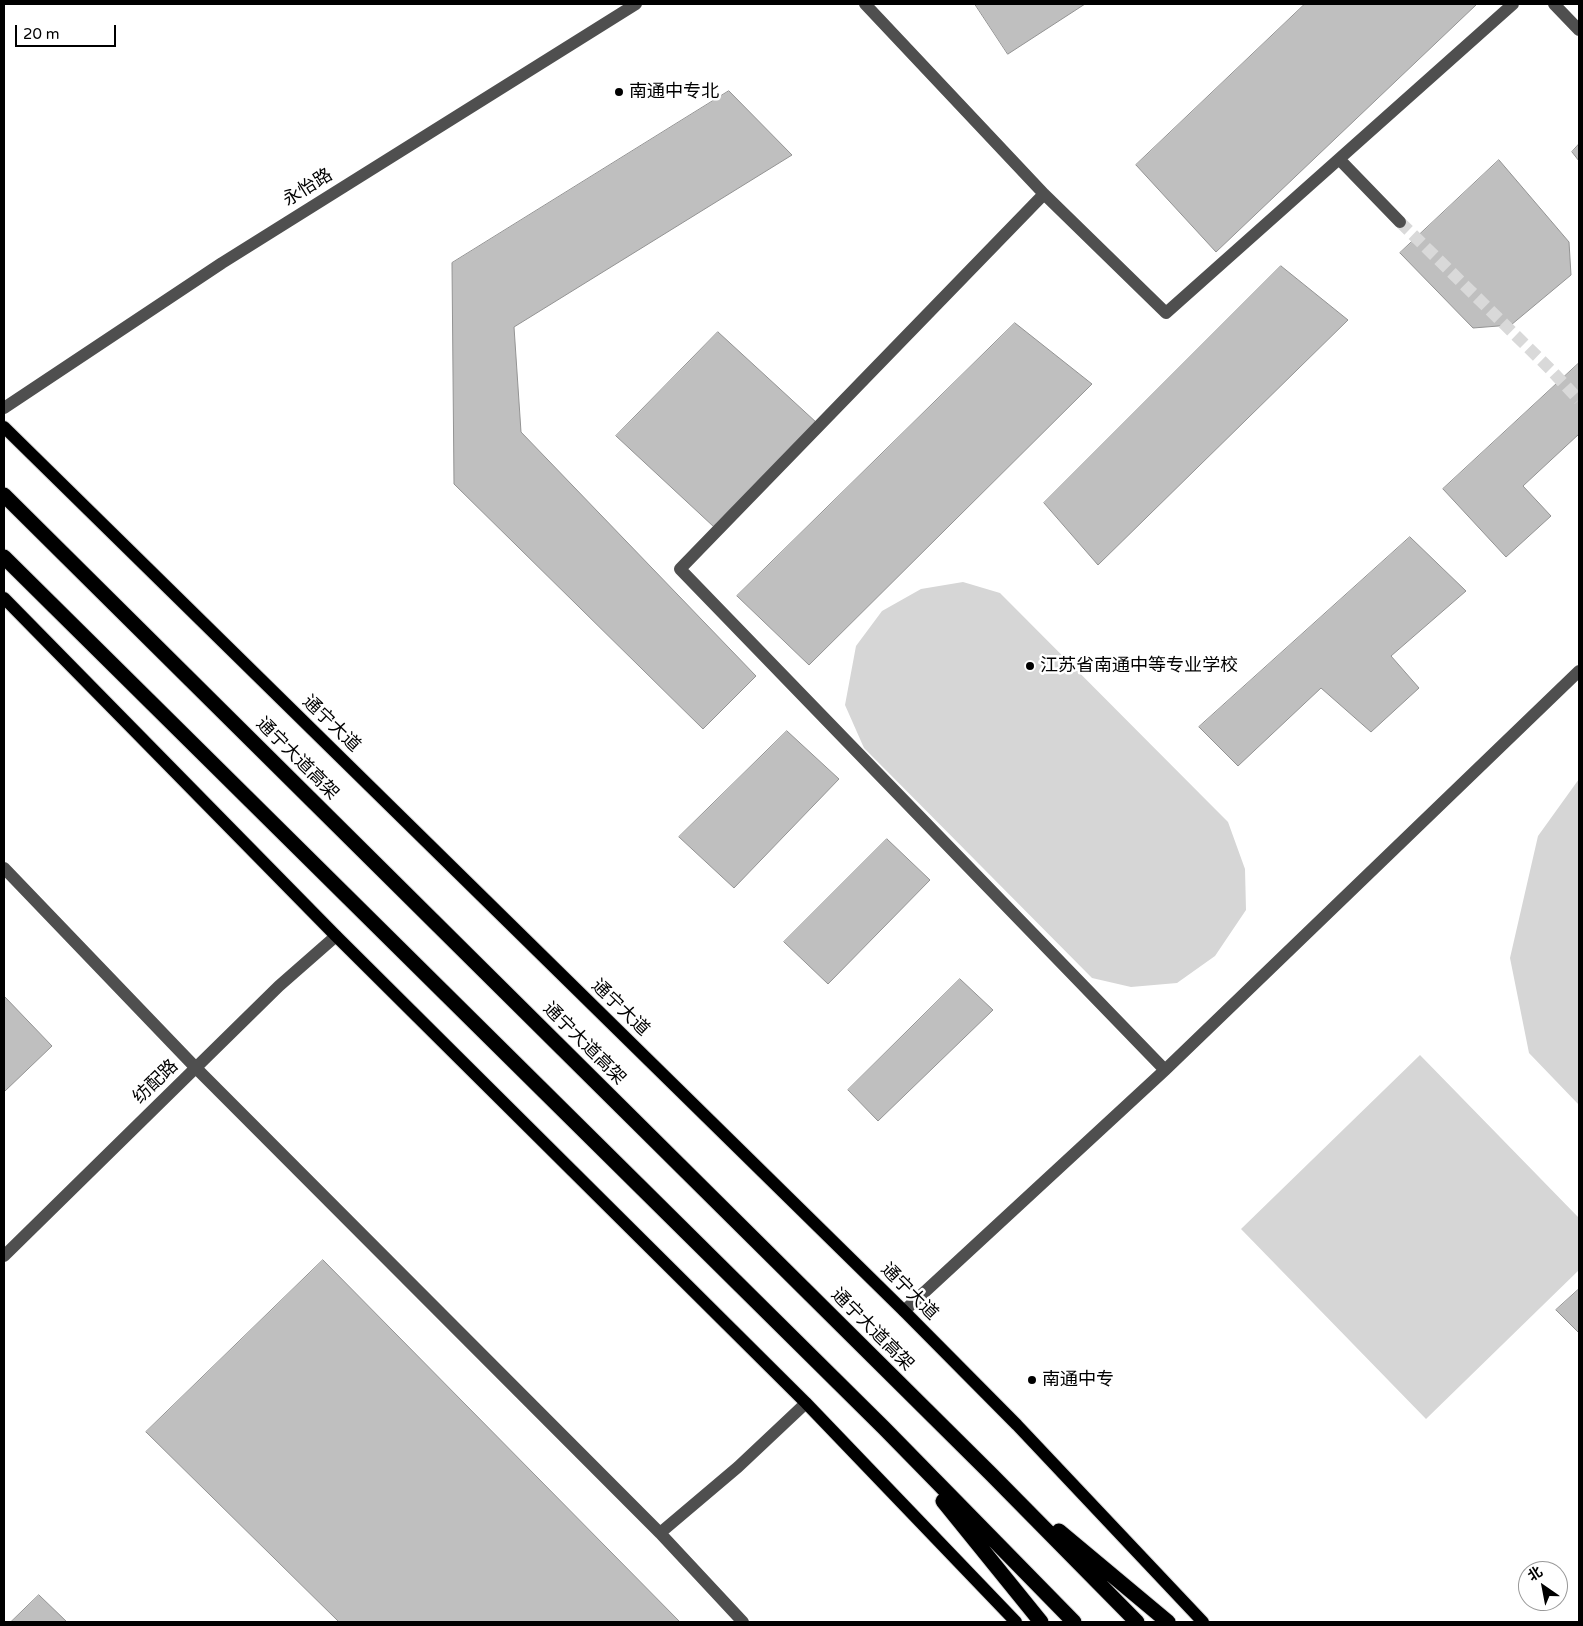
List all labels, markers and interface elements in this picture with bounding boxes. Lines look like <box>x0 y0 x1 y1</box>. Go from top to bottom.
scale bar <box>18 15 119 47</box>
text: 20 m <box>23 25 60 43</box>
place label: 南通中专北 <box>629 81 719 103</box>
marker: 南通中专北 <box>613 86 625 98</box>
street label: 永怡路 <box>279 165 337 211</box>
place label: 江苏省南通中等专业学校 <box>1040 655 1238 677</box>
marker: 江苏省南通中等专业学校 <box>1024 660 1036 672</box>
street label: 通宁大道 <box>298 691 364 757</box>
street label: 通宁大道高架 <box>251 713 343 805</box>
street label: 通宁大道 <box>587 975 653 1041</box>
street label: 通宁大道高架 <box>538 998 630 1090</box>
street label: 纺配路 <box>129 1055 183 1109</box>
street label: 通宁大道 <box>876 1259 942 1325</box>
street label: 通宁大道高架 <box>826 1284 918 1376</box>
place label: 南通中专 <box>1042 1369 1114 1391</box>
marker: 南通中专 <box>1026 1374 1038 1386</box>
north arrow <box>1518 1561 1568 1611</box>
text: 北 <box>1525 1563 1546 1585</box>

